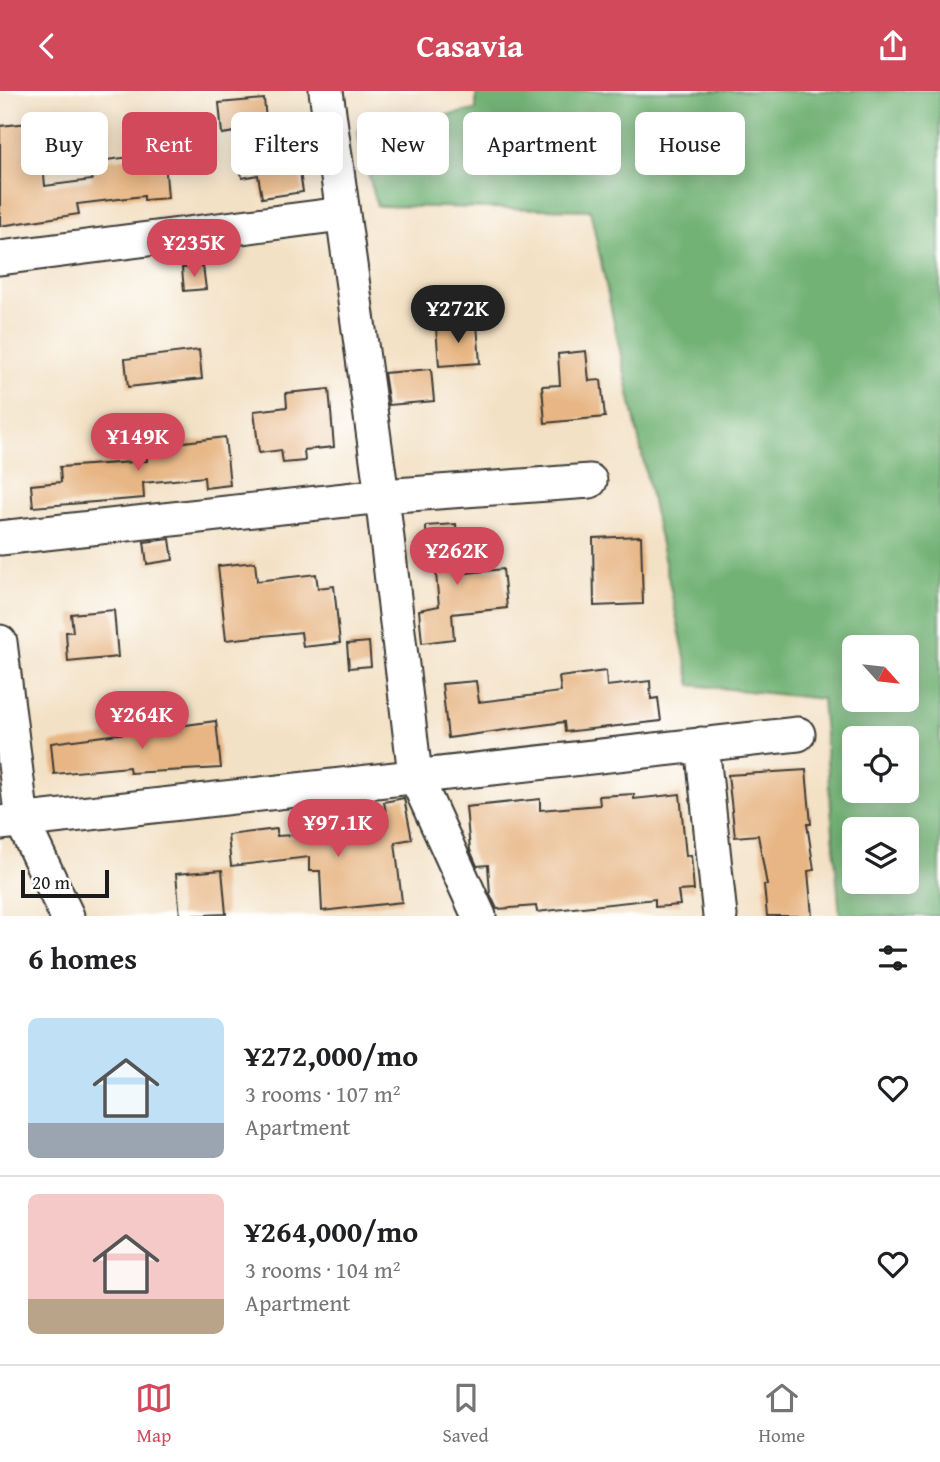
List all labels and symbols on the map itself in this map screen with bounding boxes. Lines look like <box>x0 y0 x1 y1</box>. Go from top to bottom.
pin: ¥235K <box>145 219 243 279</box>
pin: ¥272K <box>409 285 507 345</box>
pin: ¥149K <box>89 413 187 473</box>
pin: ¥262K <box>408 527 506 587</box>
north arrow <box>842 635 919 712</box>
pin: ¥264K <box>93 691 191 751</box>
pin: ¥97.1K <box>281 799 395 859</box>
scale bar <box>21 867 108 899</box>

